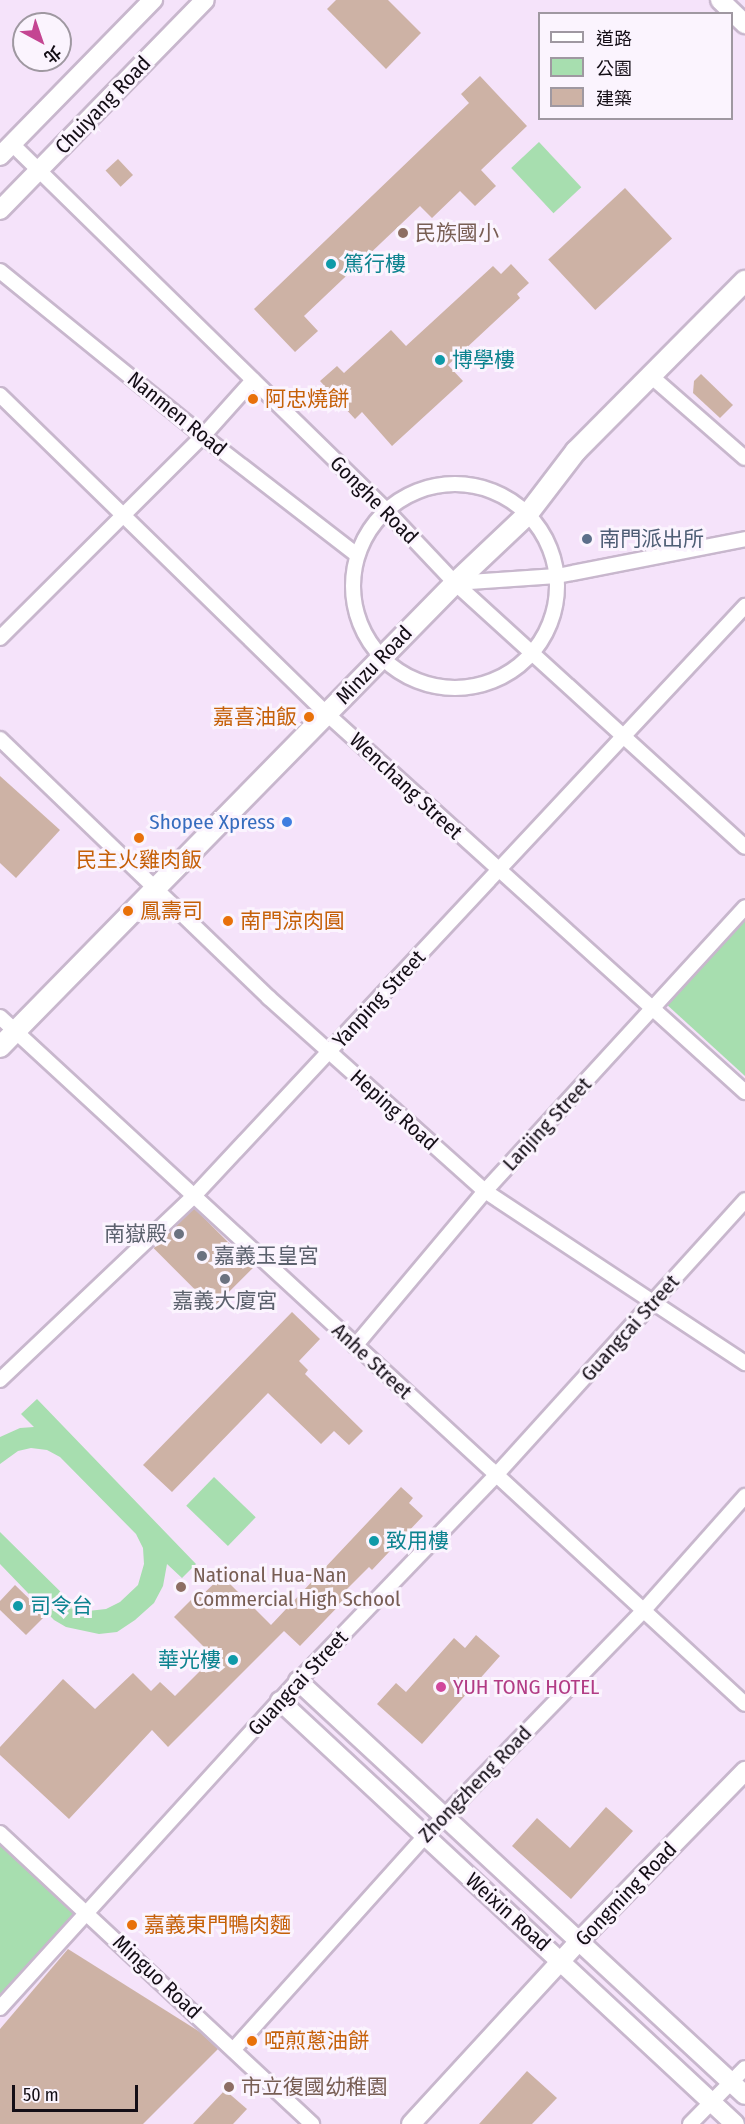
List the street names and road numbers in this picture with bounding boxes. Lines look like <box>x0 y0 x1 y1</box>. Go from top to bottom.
street label: Chuiyang Road <box>50 51 156 159</box>
street label: Nanmen Road <box>122 366 232 462</box>
street label: Gonghe Road <box>325 451 423 549</box>
street label: Minzu Road <box>331 621 417 709</box>
street label: Wenchang Street <box>344 727 468 845</box>
street label: Yanping Street <box>327 945 431 1053</box>
street label: Heping Road <box>345 1064 443 1156</box>
street label: Lanjing Street <box>497 1072 597 1176</box>
street label: Guangcai Street <box>576 1269 684 1387</box>
street label: Anhe Street <box>327 1318 417 1404</box>
street label: Guangcai Street <box>243 1625 353 1741</box>
street label: Zhongzheng Road <box>413 1721 537 1847</box>
street label: Gongming Road <box>570 1837 682 1951</box>
street label: Weixin Road <box>460 1867 556 1957</box>
street label: Minguo Road <box>108 1930 206 2024</box>

